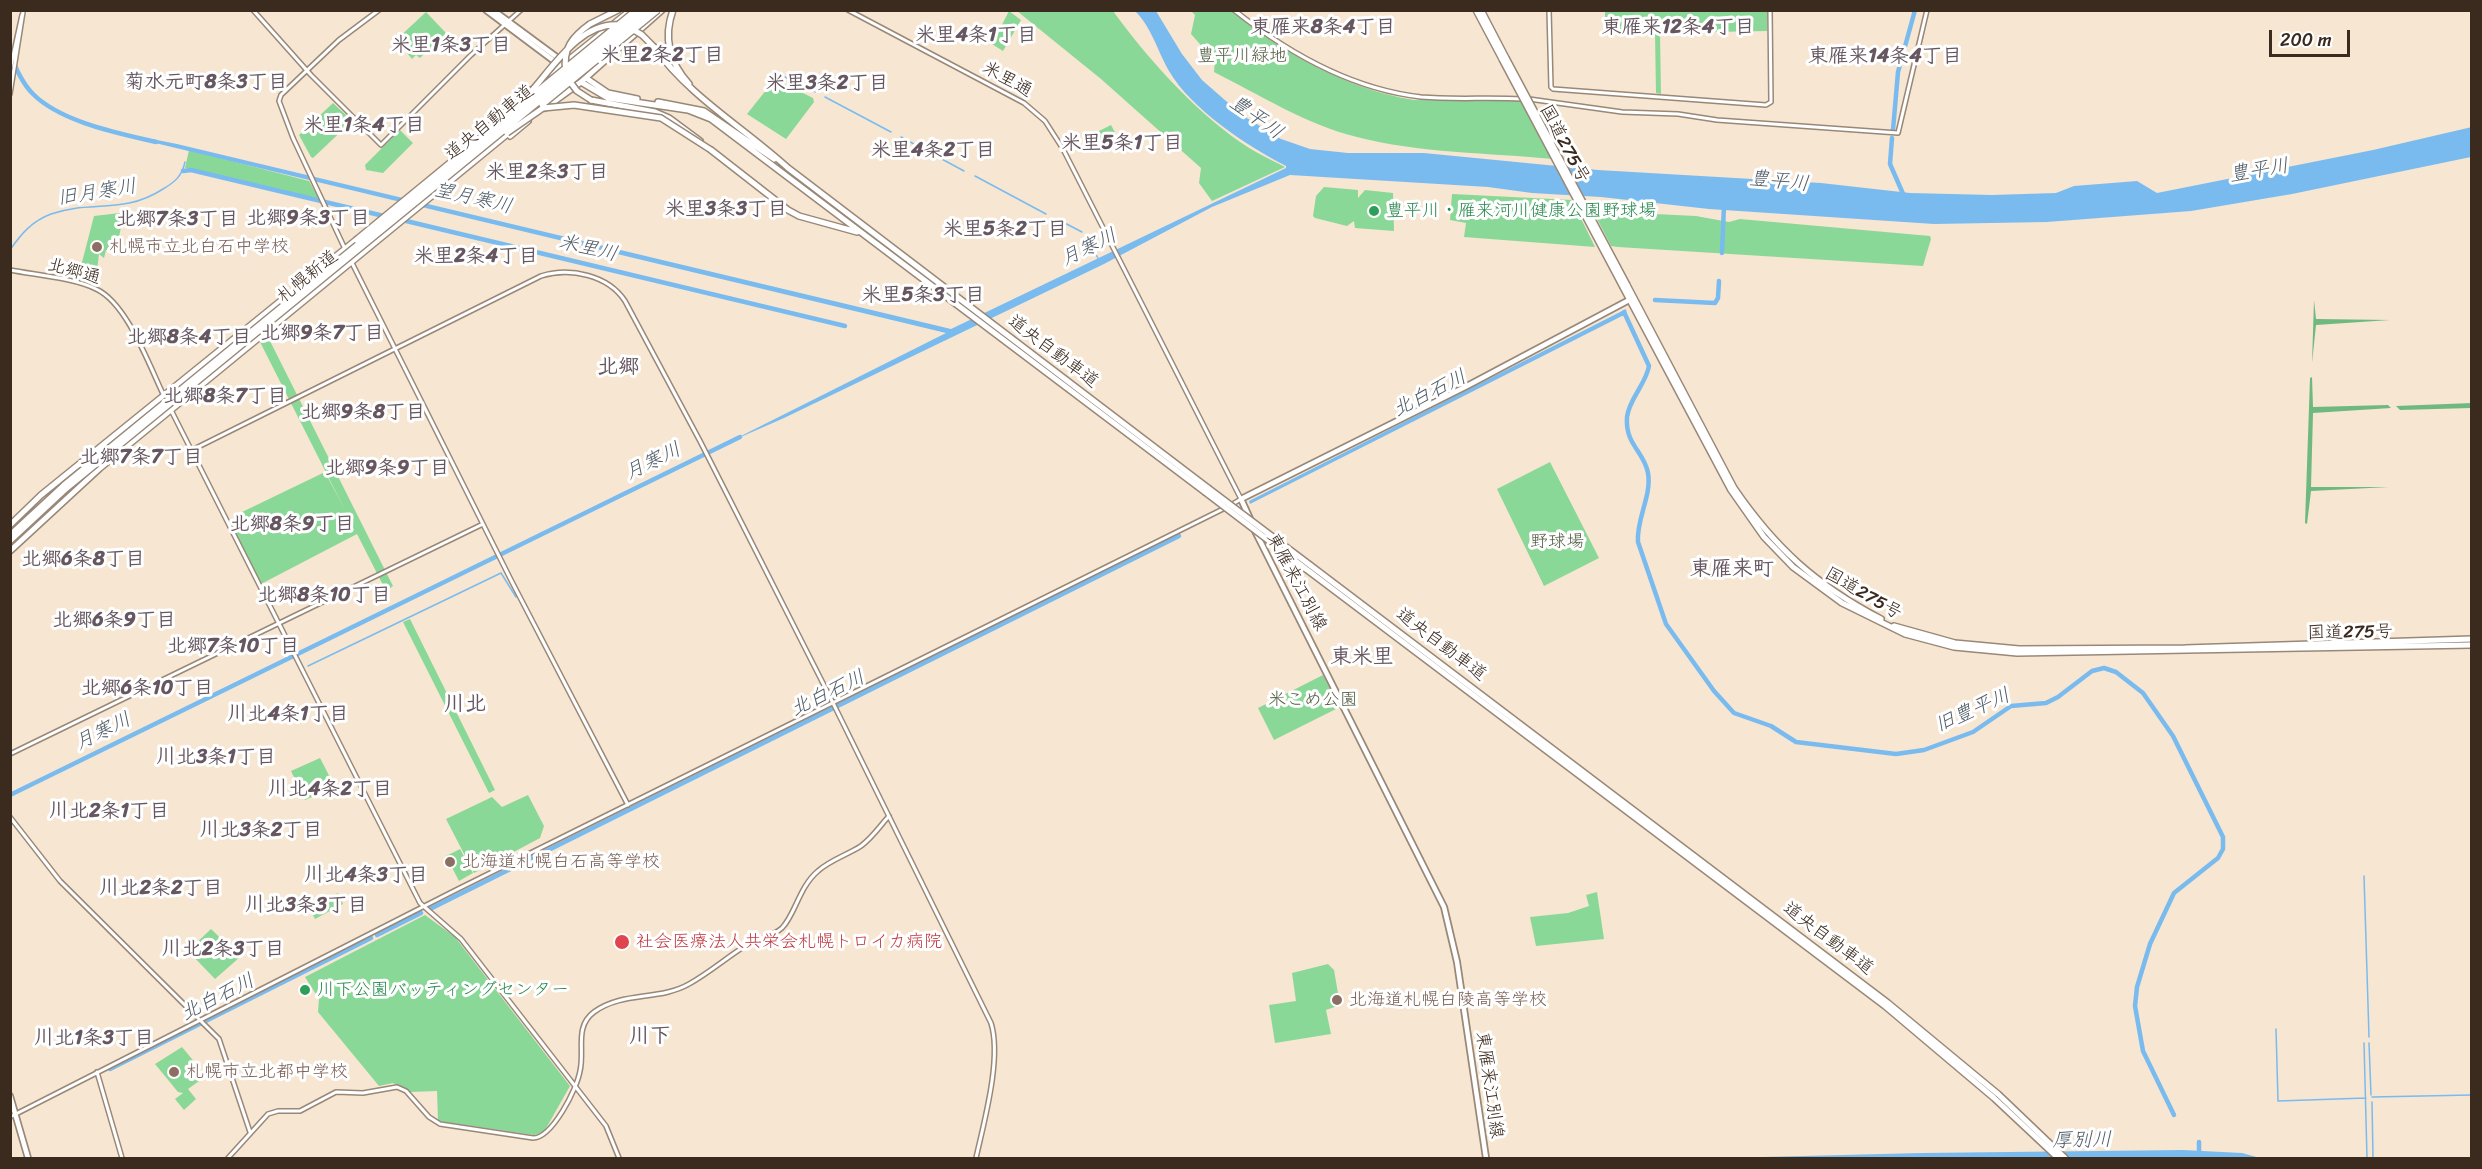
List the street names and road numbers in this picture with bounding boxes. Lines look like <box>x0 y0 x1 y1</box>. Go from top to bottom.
street label: 米里通 <box>978 57 1036 103</box>
street label: 道央自動車道 <box>441 81 539 165</box>
street label: 国道275号 <box>1534 101 1594 187</box>
street label: 札幌新道 <box>273 246 343 308</box>
street label: 北郷通 <box>45 255 103 289</box>
street label: 道央自動車道 <box>1003 311 1103 393</box>
street label: 東雁来江別線 <box>1261 529 1331 635</box>
street label: 国道275号 <box>1821 563 1905 625</box>
street label: 道央自動車道 <box>1391 604 1491 686</box>
street label: 国道275号 <box>2307 621 2393 645</box>
street label: 道央自動車道 <box>1778 898 1878 980</box>
street label: 東雁来江別線 <box>1471 1030 1507 1140</box>

